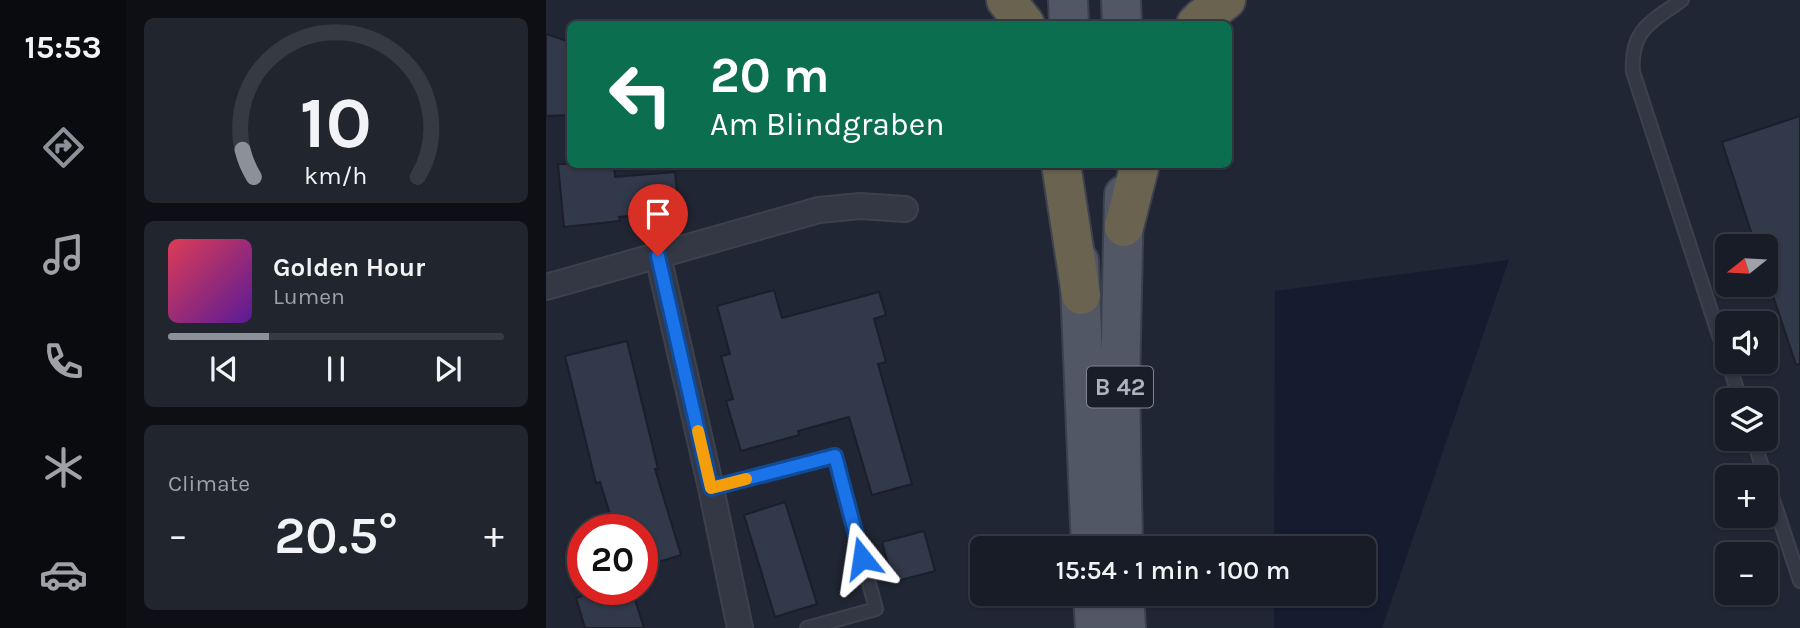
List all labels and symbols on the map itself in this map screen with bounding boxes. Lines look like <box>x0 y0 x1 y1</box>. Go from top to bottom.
pin <box>628 184 688 256</box>
north arrow <box>1715 234 1778 298</box>
road number: B 42 <box>1087 366 1153 408</box>
speed limit sign: 20 <box>567 514 658 605</box>
position arrow <box>825 521 899 595</box>

